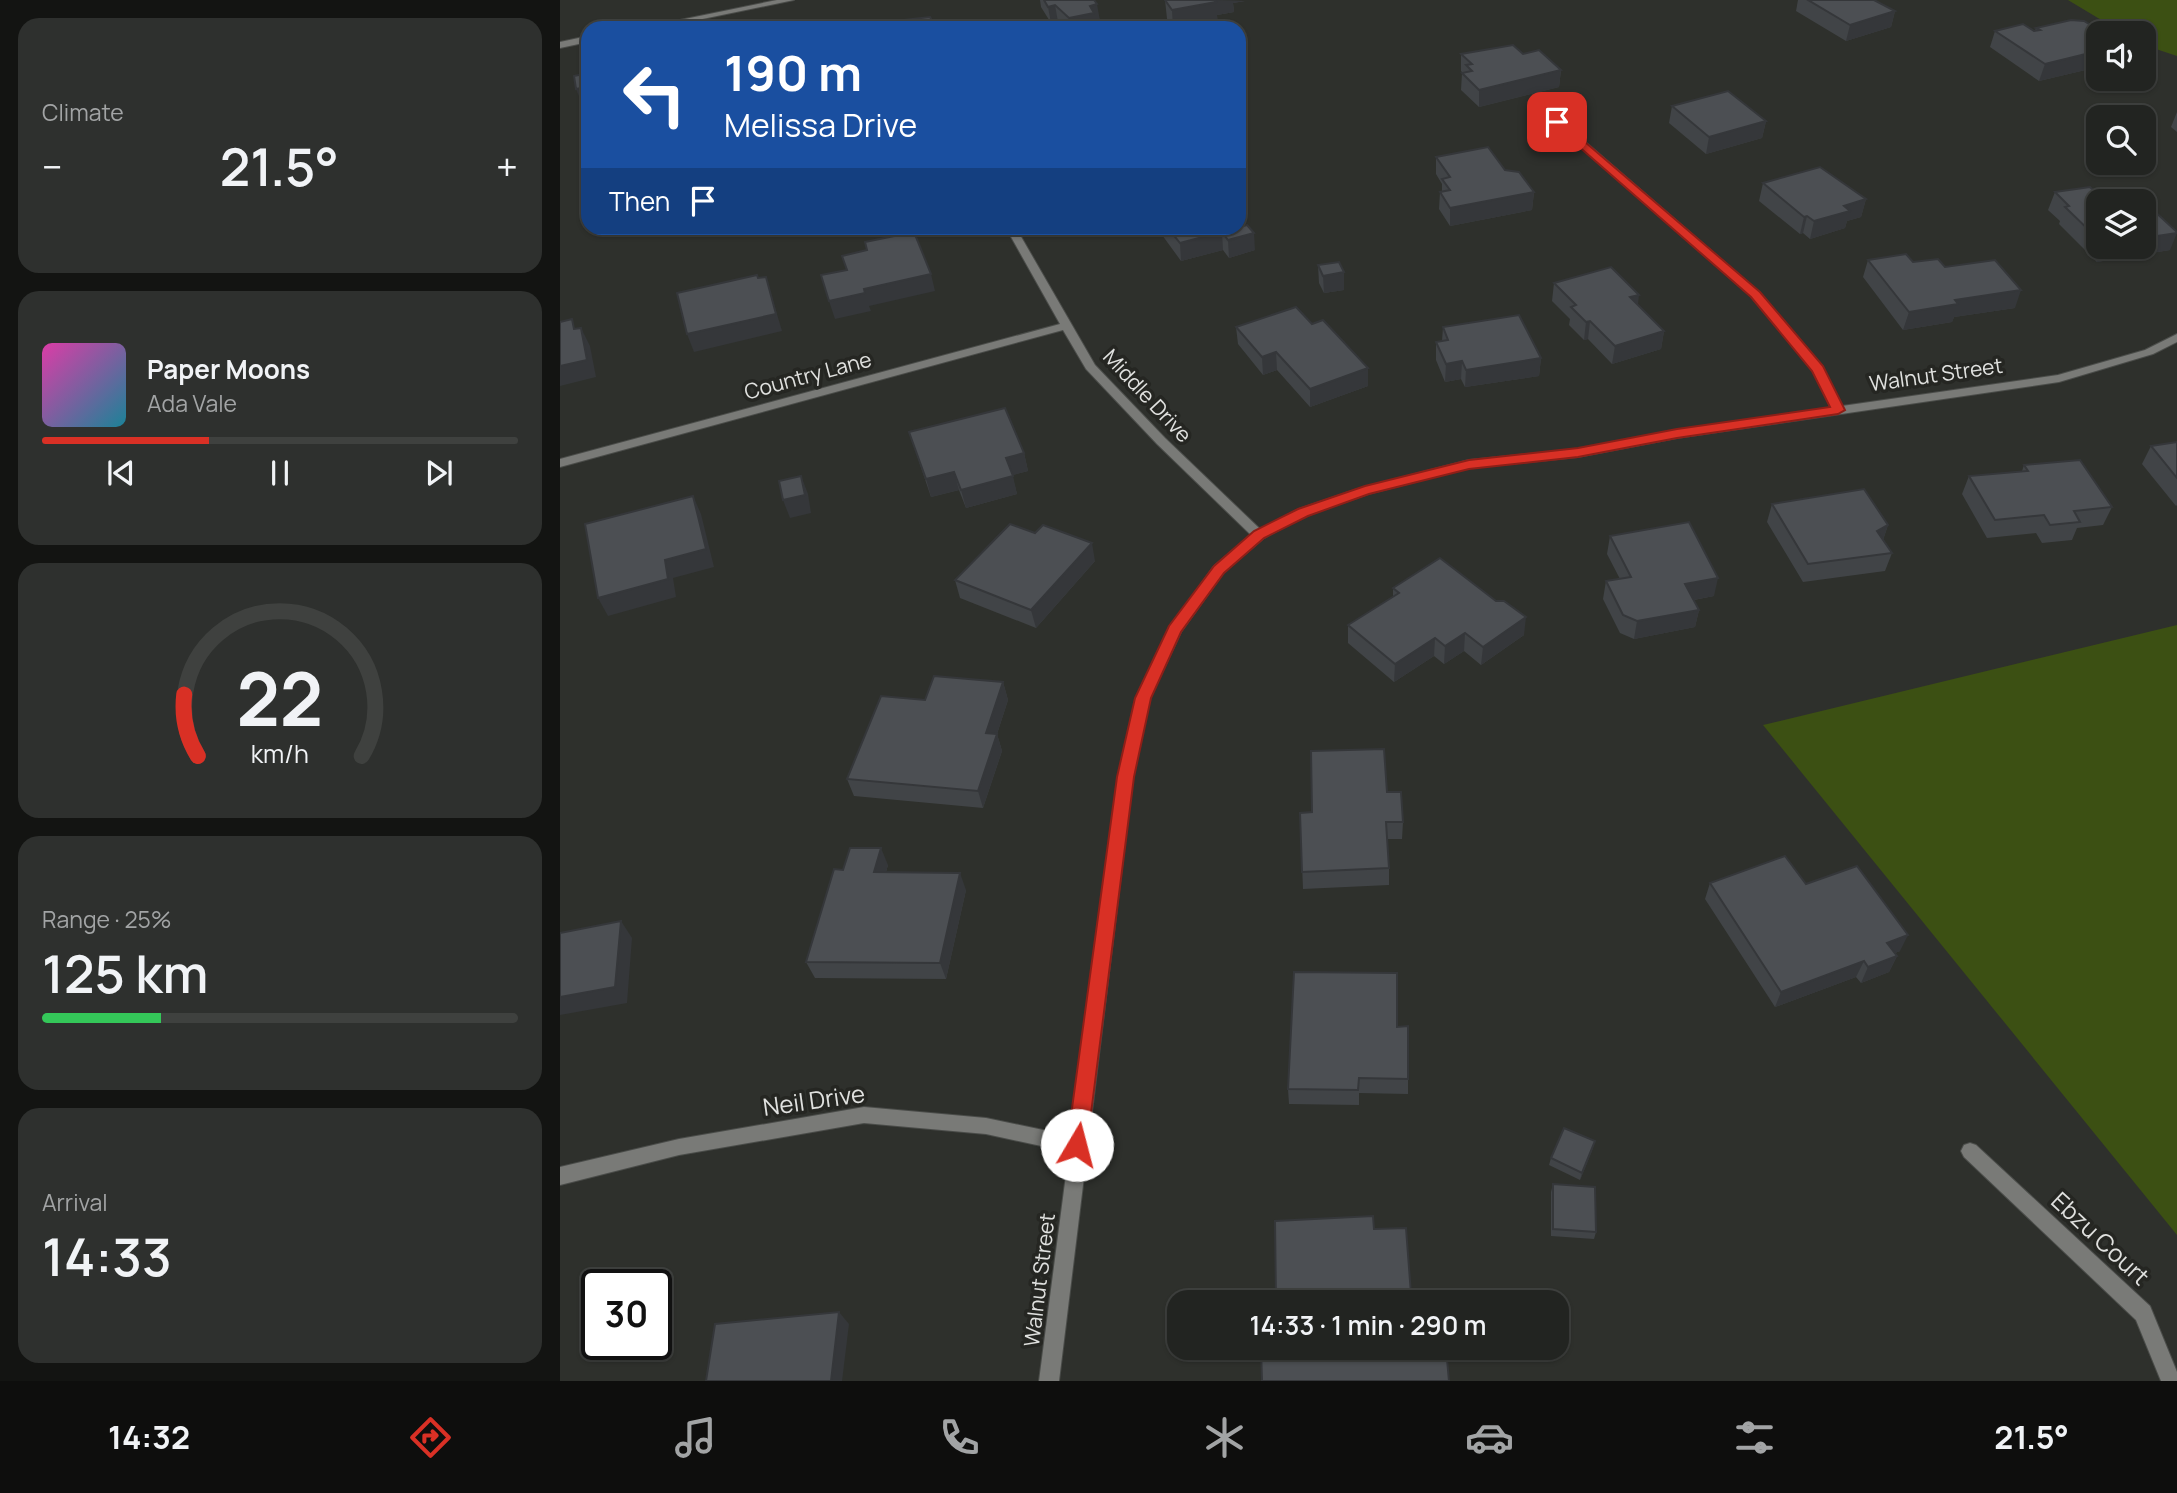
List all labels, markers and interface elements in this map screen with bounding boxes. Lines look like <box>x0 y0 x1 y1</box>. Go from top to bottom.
map controls <box>2086 21 2156 259</box>
button: sound <box>2086 21 2156 91</box>
text: 190 m <box>724 39 862 106</box>
icon: left <box>609 49 700 140</box>
pin <box>1527 92 1587 152</box>
text: Climate <box>42 96 124 128</box>
text: Melissa Drive <box>724 103 917 147</box>
icon: arrive <box>1538 103 1576 141</box>
button: search <box>2086 105 2156 175</box>
text: 21.5° <box>220 131 339 202</box>
text: − <box>42 140 63 192</box>
text: + <box>496 140 518 192</box>
icon: arrive <box>684 182 722 220</box>
text: Then <box>609 183 670 219</box>
button: layers <box>2086 189 2156 259</box>
street label: Middle Drive <box>1097 343 1198 448</box>
street label: Country Lane <box>741 345 874 405</box>
text: Paper Moons <box>147 351 310 387</box>
street label: Walnut Street <box>1867 351 2004 397</box>
text: Ada Vale <box>147 387 237 419</box>
icon: previous <box>102 454 140 492</box>
icon: pause <box>261 454 299 492</box>
icon: next <box>420 454 458 492</box>
text: 22 <box>237 649 323 749</box>
text: km/h <box>251 736 309 771</box>
text: Range · 25% <box>42 903 172 935</box>
text: 125 km <box>42 938 208 1009</box>
street label: Neil Drive <box>761 1076 867 1123</box>
position arrow <box>1040 1108 1114 1182</box>
street label: Ebzu Court <box>2045 1184 2157 1292</box>
text: Arrival <box>42 1186 108 1218</box>
street label: Walnut Street <box>1017 1211 1061 1348</box>
text: 14:33 <box>42 1221 172 1292</box>
speed limit sign: 30 <box>581 1269 672 1360</box>
text: 14:33 · 1 min · 290 m <box>1249 1307 1487 1343</box>
icon: directions <box>406 1413 455 1462</box>
icon: music <box>671 1413 720 1462</box>
icon: phone <box>935 1413 984 1462</box>
icon: climate <box>1200 1413 1249 1462</box>
icon: car <box>1465 1413 1514 1462</box>
icon: filters <box>1730 1413 1779 1462</box>
text: 14:32 <box>108 1415 190 1459</box>
text: 21.5° <box>1994 1415 2069 1459</box>

